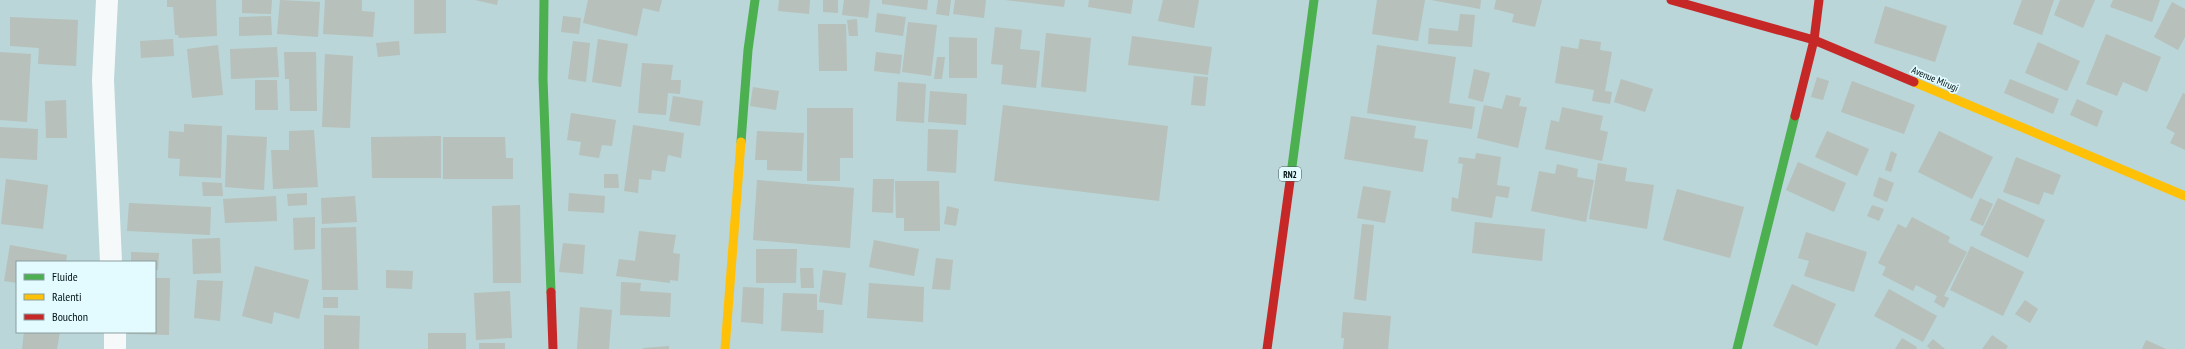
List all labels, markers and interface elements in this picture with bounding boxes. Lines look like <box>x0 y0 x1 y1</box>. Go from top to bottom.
street label: Avenue Mirugi <box>1910 63 1960 95</box>
road number: RN2 <box>1279 167 1301 181</box>
legend <box>16 261 156 333</box>
text: Fluide <box>52 269 78 284</box>
text: Ralenti <box>52 289 81 304</box>
text: Bouchon <box>52 309 88 324</box>

